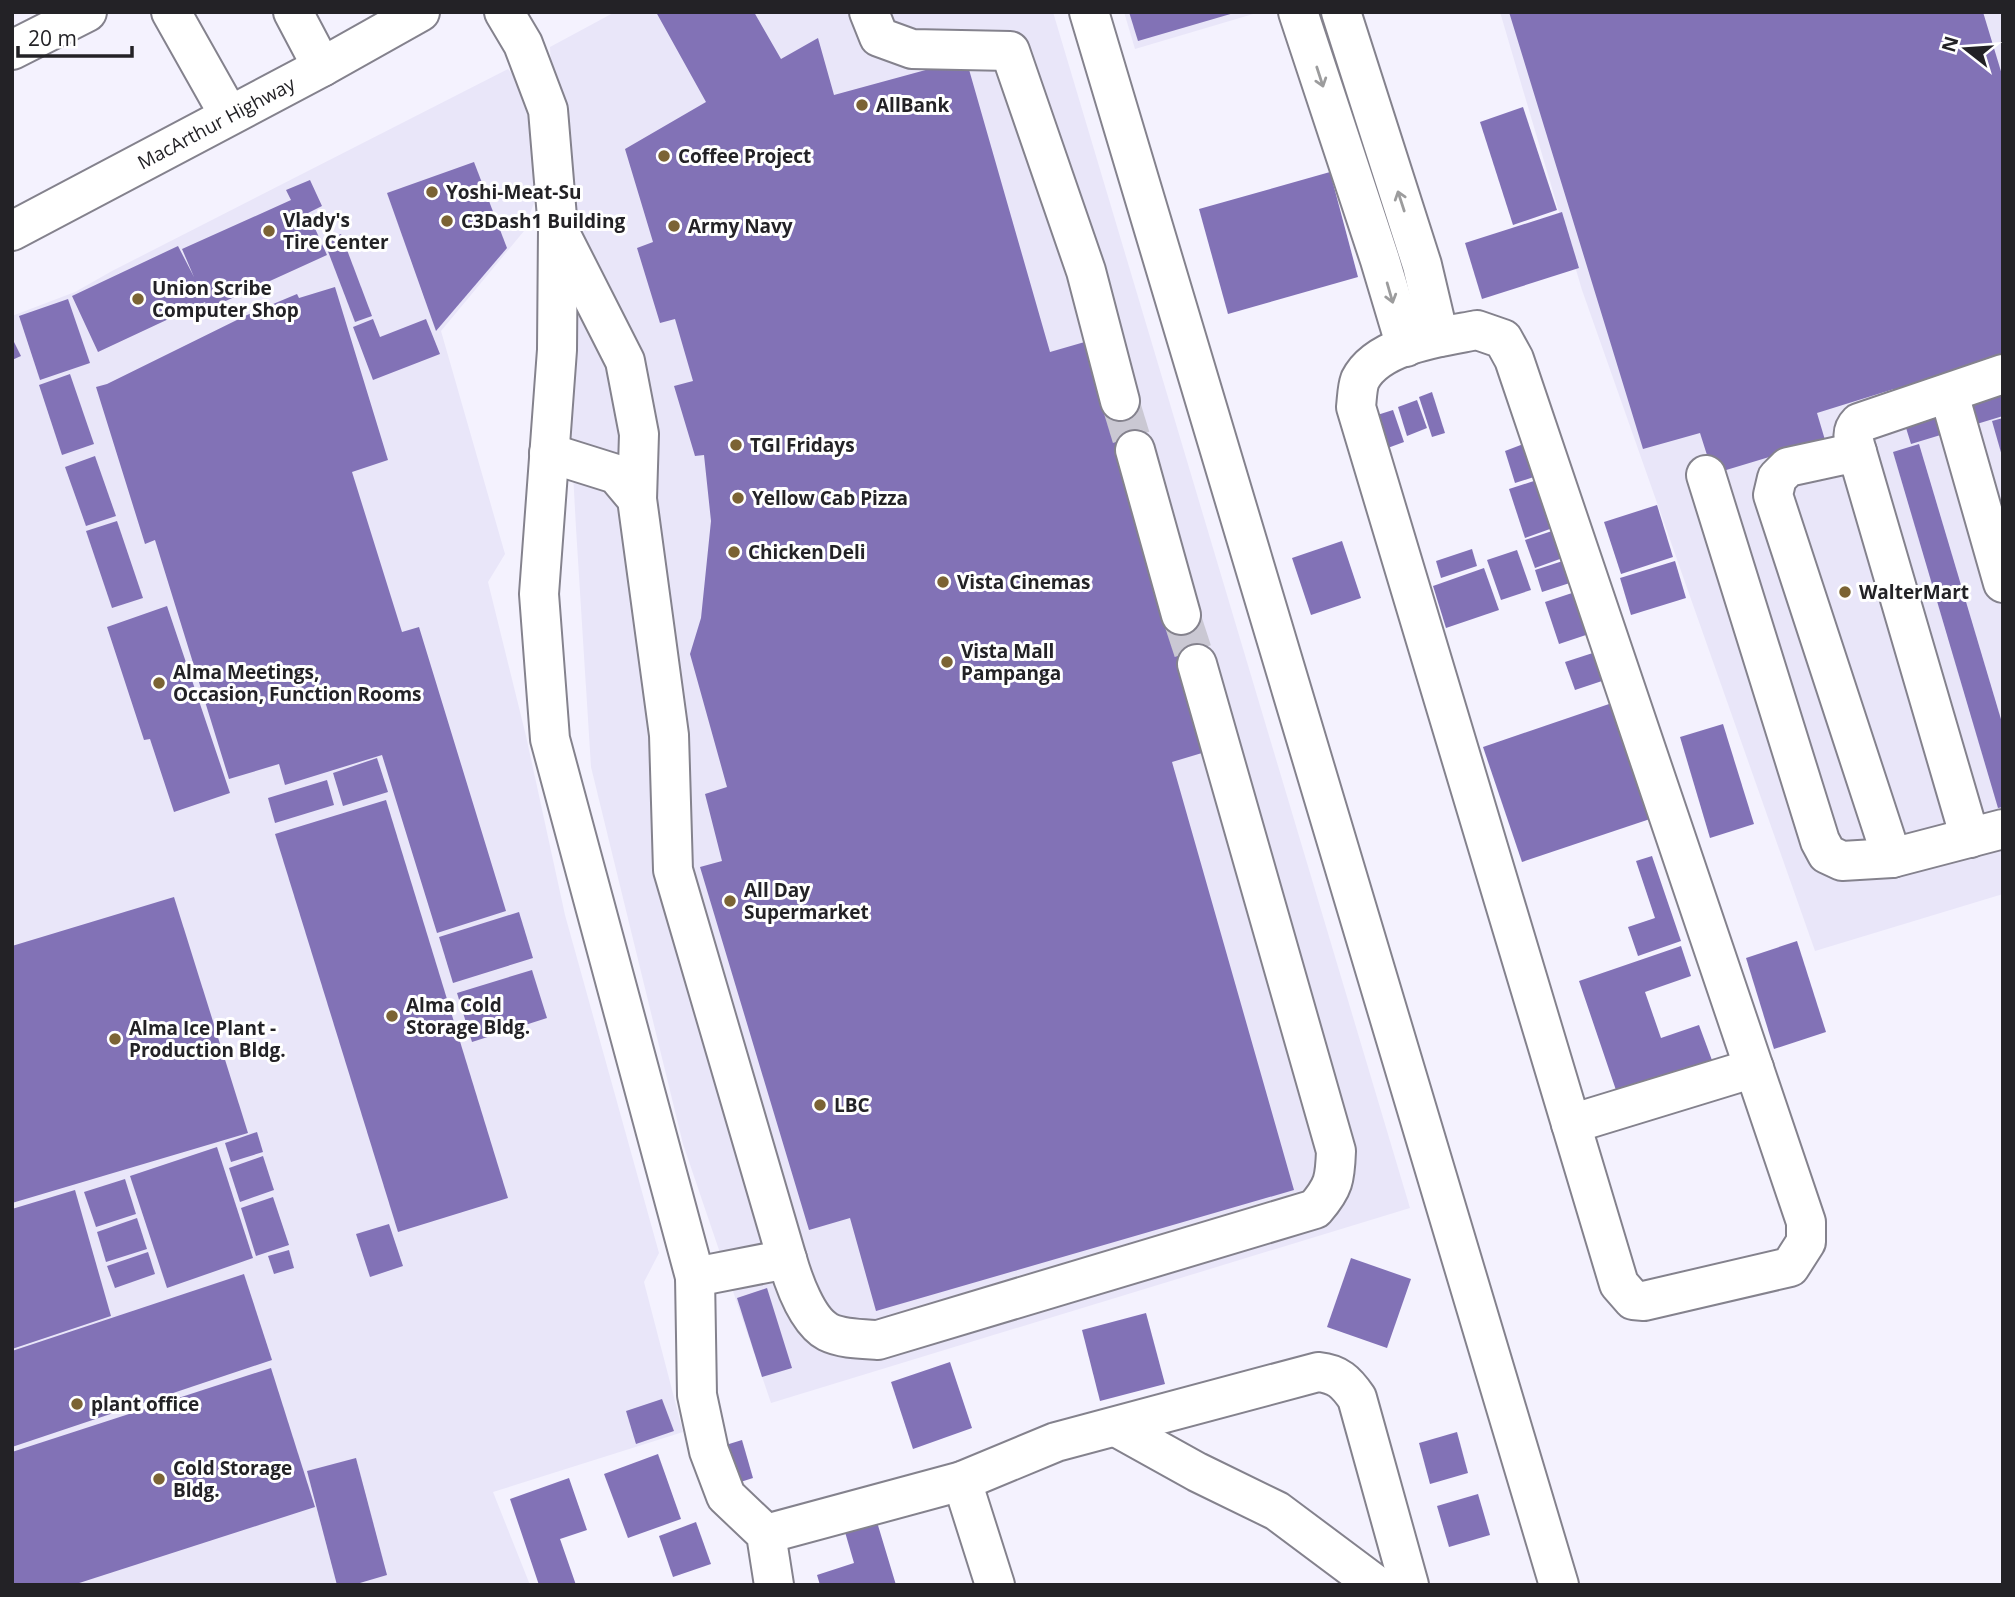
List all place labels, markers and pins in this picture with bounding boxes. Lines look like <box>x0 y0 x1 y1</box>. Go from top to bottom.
place label: AllBank <box>876 92 949 118</box>
marker: AllBank <box>854 97 870 113</box>
place label: Coffee Project <box>678 143 811 169</box>
marker: Coffee Project <box>656 148 672 164</box>
place label: Yoshi-Meat-Su <box>446 179 581 205</box>
marker: Yoshi-Meat-Su <box>424 184 440 200</box>
place label: Vlady's Tire Center <box>283 207 389 255</box>
place label: C3Dash1 Building <box>461 208 625 234</box>
marker: C3Dash1 Building <box>439 213 455 229</box>
place label: Army Navy <box>688 213 793 239</box>
marker: Army Navy <box>666 218 682 234</box>
marker: Vlady's Tire Center <box>261 223 277 239</box>
place label: Union Scribe Computer Shop <box>152 275 299 323</box>
marker: Union Scribe Computer Shop <box>130 291 146 307</box>
place label: TGI Fridays <box>750 432 855 458</box>
marker: TGI Fridays <box>728 437 744 453</box>
place label: Yellow Cab Pizza <box>752 485 908 511</box>
marker: Yellow Cab Pizza <box>730 490 746 506</box>
place label: Chicken Deli <box>748 539 865 565</box>
marker: Chicken Deli <box>726 544 742 560</box>
place label: Vista Cinemas <box>957 569 1090 595</box>
marker: Vista Cinemas <box>935 574 951 590</box>
place label: WalterMart <box>1859 579 1969 605</box>
marker: WalterMart <box>1837 584 1853 600</box>
place label: Vista Mall Pampanga <box>961 638 1061 686</box>
marker: Vista Mall Pampanga <box>939 654 955 670</box>
place label: Alma Meetings, Occasion, Function Rooms <box>173 659 422 707</box>
marker: Alma Meetings, Occasion, Function Rooms <box>151 675 167 691</box>
place label: All Day Supermarket <box>744 877 869 925</box>
marker: All Day Supermarket <box>722 893 738 909</box>
place label: Alma Cold Storage Bldg. <box>406 992 530 1040</box>
marker: Alma Cold Storage Bldg. <box>384 1008 400 1024</box>
place label: Alma Ice Plant - Production Bldg. <box>129 1015 286 1063</box>
marker: Alma Ice Plant - Production Bldg. <box>107 1031 123 1047</box>
place label: LBC <box>834 1092 870 1118</box>
marker: LBC <box>812 1097 828 1113</box>
place label: plant office <box>91 1391 199 1417</box>
marker: plant office <box>69 1396 85 1412</box>
place label: Cold Storage Bldg. <box>173 1455 292 1503</box>
marker: Cold Storage Bldg. <box>151 1471 167 1487</box>

